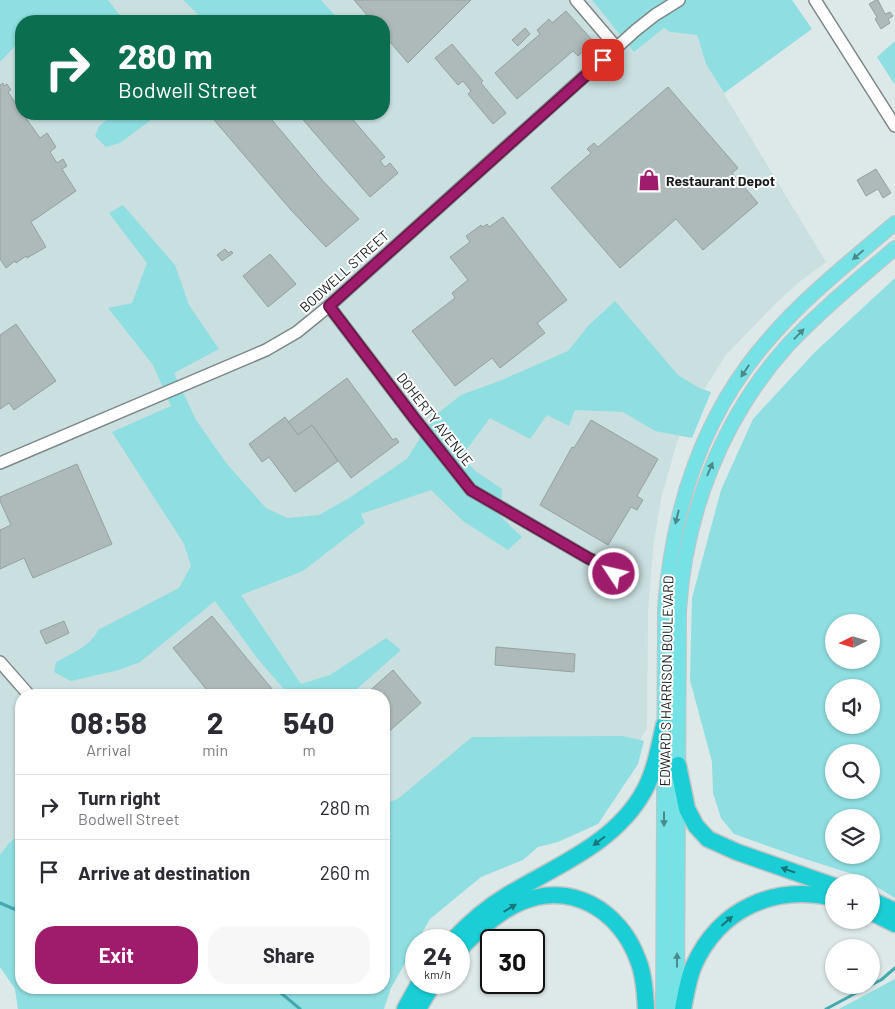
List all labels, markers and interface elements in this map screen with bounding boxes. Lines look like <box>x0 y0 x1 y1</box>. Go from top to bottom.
text: 280 m <box>118 34 213 76</box>
icon: right <box>35 35 100 100</box>
pin <box>582 39 624 81</box>
icon: arrive <box>589 46 617 74</box>
text: Bodwell Street <box>118 76 258 102</box>
shop icon: Restaurant Depot <box>636 167 662 193</box>
place label: Restaurant Depot <box>666 172 775 189</box>
street label: BODWELL STREET <box>296 226 392 316</box>
one-way arrow <box>853 249 865 261</box>
one-way arrow <box>793 329 805 341</box>
one-way arrow <box>740 364 750 377</box>
street label: DOHERTY AVENUE <box>393 369 477 469</box>
one-way arrow <box>707 462 715 477</box>
one-way arrow <box>673 510 681 525</box>
position arrow <box>587 547 639 599</box>
street label: EDWARD S HARRISON BOULEVARD <box>656 575 676 787</box>
north arrow <box>825 614 880 669</box>
map controls <box>825 614 880 994</box>
button: sound <box>825 679 880 734</box>
text: 08:58 <box>70 704 147 740</box>
text: 2 <box>207 704 224 740</box>
text: 540 <box>283 704 335 740</box>
text: Arrival <box>86 740 131 759</box>
text: min <box>202 740 228 759</box>
text: m <box>302 740 316 759</box>
button: search <box>825 744 880 799</box>
text: Turn right <box>78 786 160 809</box>
icon: right <box>35 793 63 821</box>
text: 280 m <box>320 796 370 819</box>
text: Bodwell Street <box>78 809 180 828</box>
button: layers <box>825 809 880 864</box>
one-way arrow <box>660 811 668 827</box>
one-way arrow <box>592 836 606 846</box>
icon: arrive <box>35 858 63 886</box>
text: Arrive at destination <box>78 861 250 884</box>
text: 260 m <box>320 861 370 884</box>
one-way arrow <box>780 865 795 873</box>
button: + <box>825 874 880 929</box>
one-way arrow <box>503 904 516 913</box>
one-way arrow <box>721 915 733 927</box>
button: Exit <box>35 926 198 984</box>
button: Share <box>208 926 370 984</box>
speed limit sign: 30 <box>480 929 545 994</box>
button: − <box>825 939 880 994</box>
text: 24 <box>423 940 452 970</box>
one-way arrow <box>673 952 681 968</box>
text: km/h <box>424 967 451 981</box>

